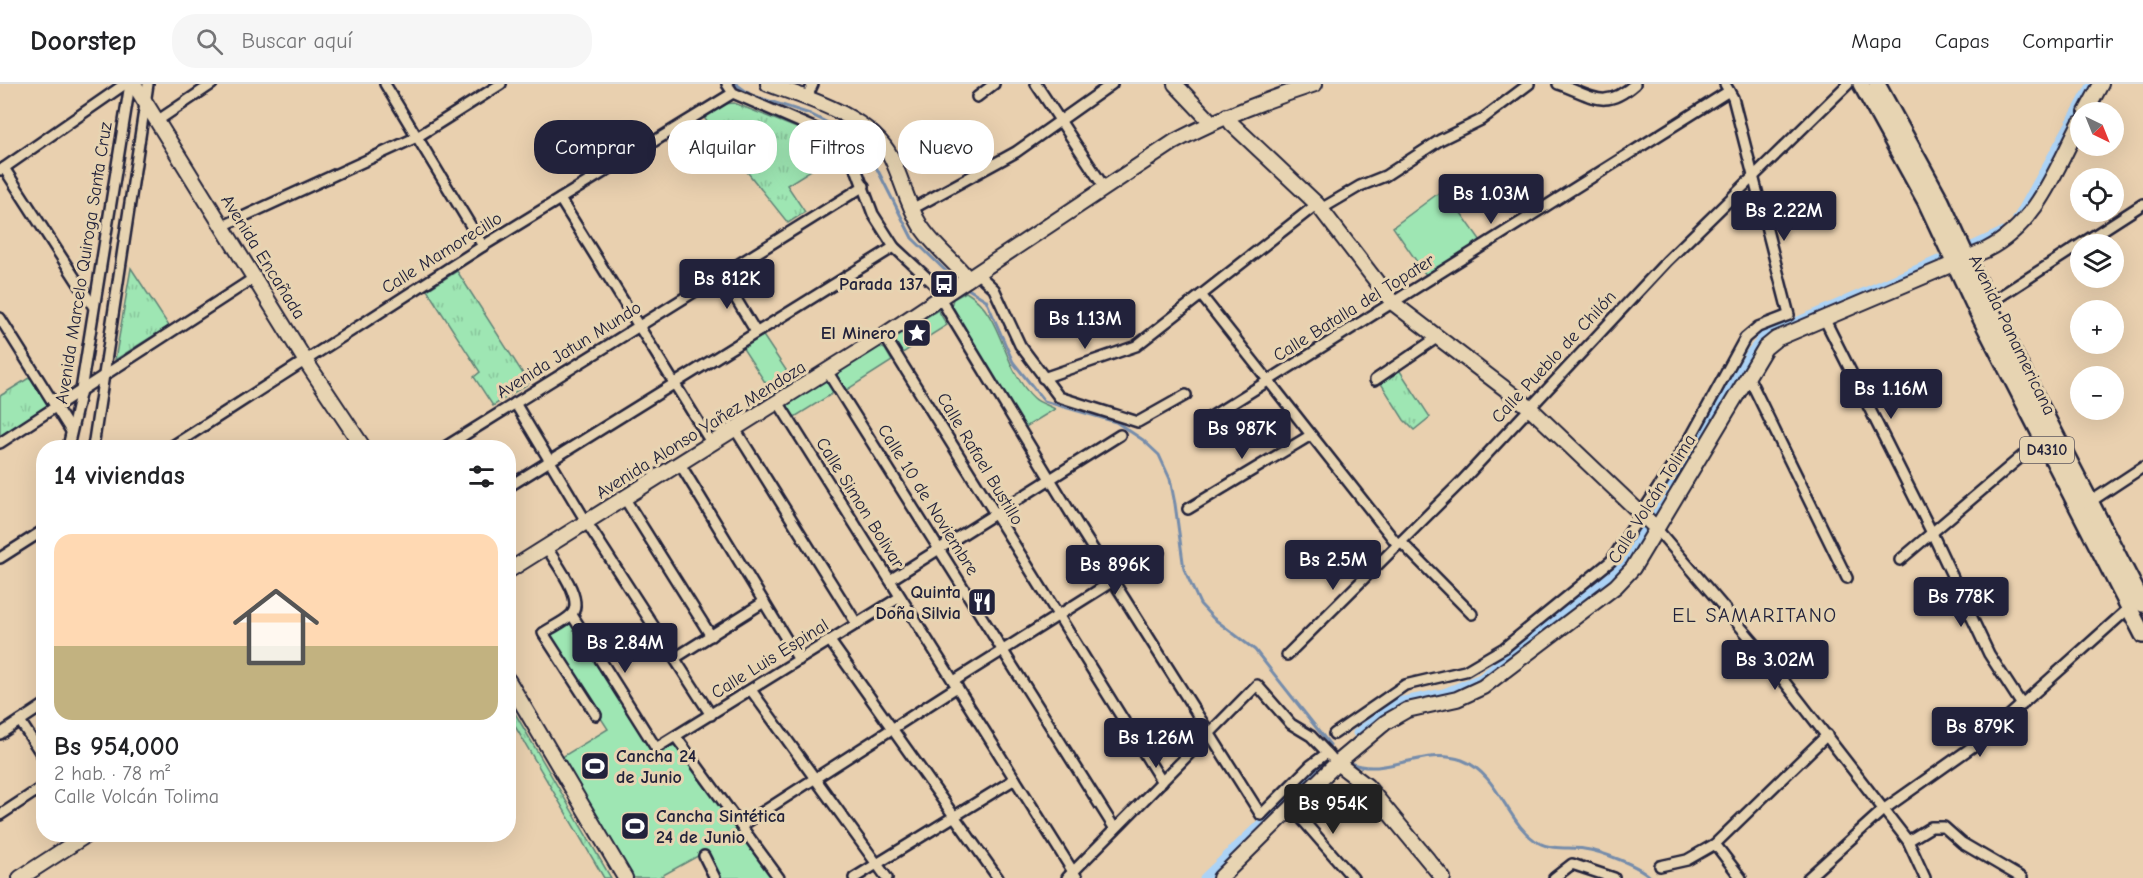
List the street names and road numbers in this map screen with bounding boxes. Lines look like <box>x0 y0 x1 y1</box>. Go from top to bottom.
street label: Avenida Marcelo Quiroga Santa Cruz <box>51 120 117 405</box>
street label: Avenida Encañada <box>216 191 310 323</box>
street label: Calle Mamorecillo <box>378 208 506 298</box>
street label: Calle Batalla del Topater <box>1269 249 1439 366</box>
street label: Avenida Panamericana <box>1964 251 2060 419</box>
street label: Calle Pueblo de Chilón <box>1487 286 1621 428</box>
street label: Avenida Jatun Mundo <box>493 297 645 403</box>
street label: Avenida Alonso Yañez Mendoza <box>592 357 810 503</box>
street label: Calle Rafael Bustillo <box>932 389 1028 529</box>
street label: Calle 10 de Noviembre <box>873 421 983 579</box>
street label: Calle Volcán Tolima <box>1604 430 1700 568</box>
street label: Calle Simon Bolivar <box>811 434 909 573</box>
road number: D4310 <box>2020 437 2074 463</box>
street label: Calle Luis Espinal <box>708 615 832 703</box>

